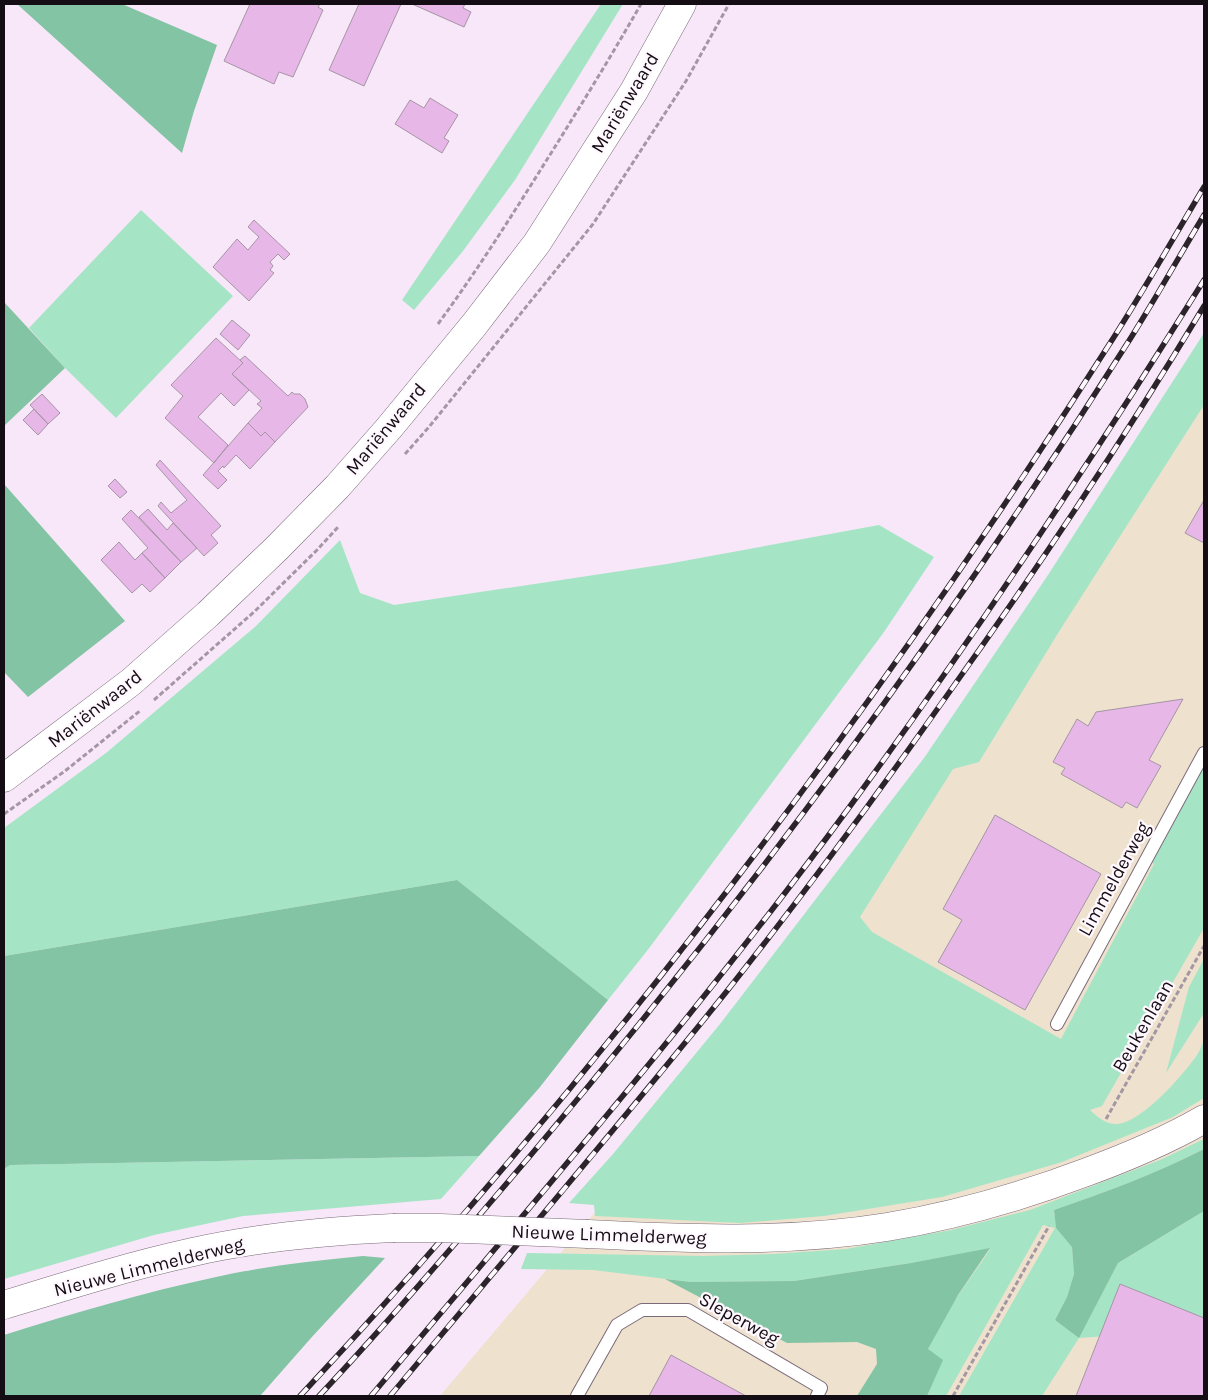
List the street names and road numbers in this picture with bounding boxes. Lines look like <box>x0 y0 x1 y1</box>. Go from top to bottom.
street label: Mariënwaard <box>586 49 664 157</box>
street label: Mariënwaard <box>341 379 431 479</box>
street label: Mariënwaard <box>44 666 146 752</box>
street label: Limmelderweg <box>1074 818 1155 940</box>
street label: Beukenlaan <box>1108 976 1178 1076</box>
street label: Nieuwe Limmelderweg <box>511 1221 707 1249</box>
street label: Nieuwe Limmelderweg <box>52 1233 247 1301</box>
street label: Sleperweg <box>695 1288 783 1350</box>

